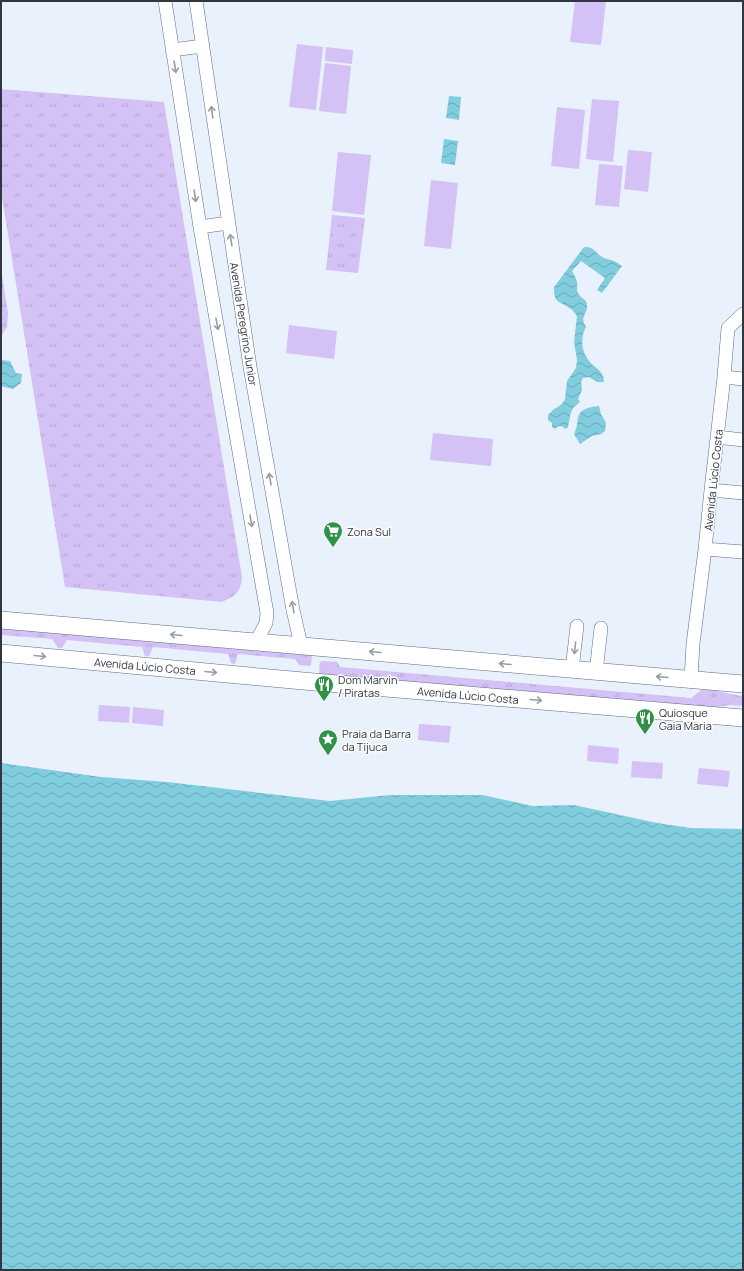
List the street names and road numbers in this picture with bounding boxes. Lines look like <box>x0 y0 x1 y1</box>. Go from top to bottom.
street label: Avenida Peregrino Junior <box>227 261 261 387</box>
street label: Avenida Lúcio Costa <box>700 428 726 532</box>
street label: Avenida Lúcio Costa <box>94 654 196 678</box>
street label: Avenida Lúcio Costa <box>417 683 519 707</box>

